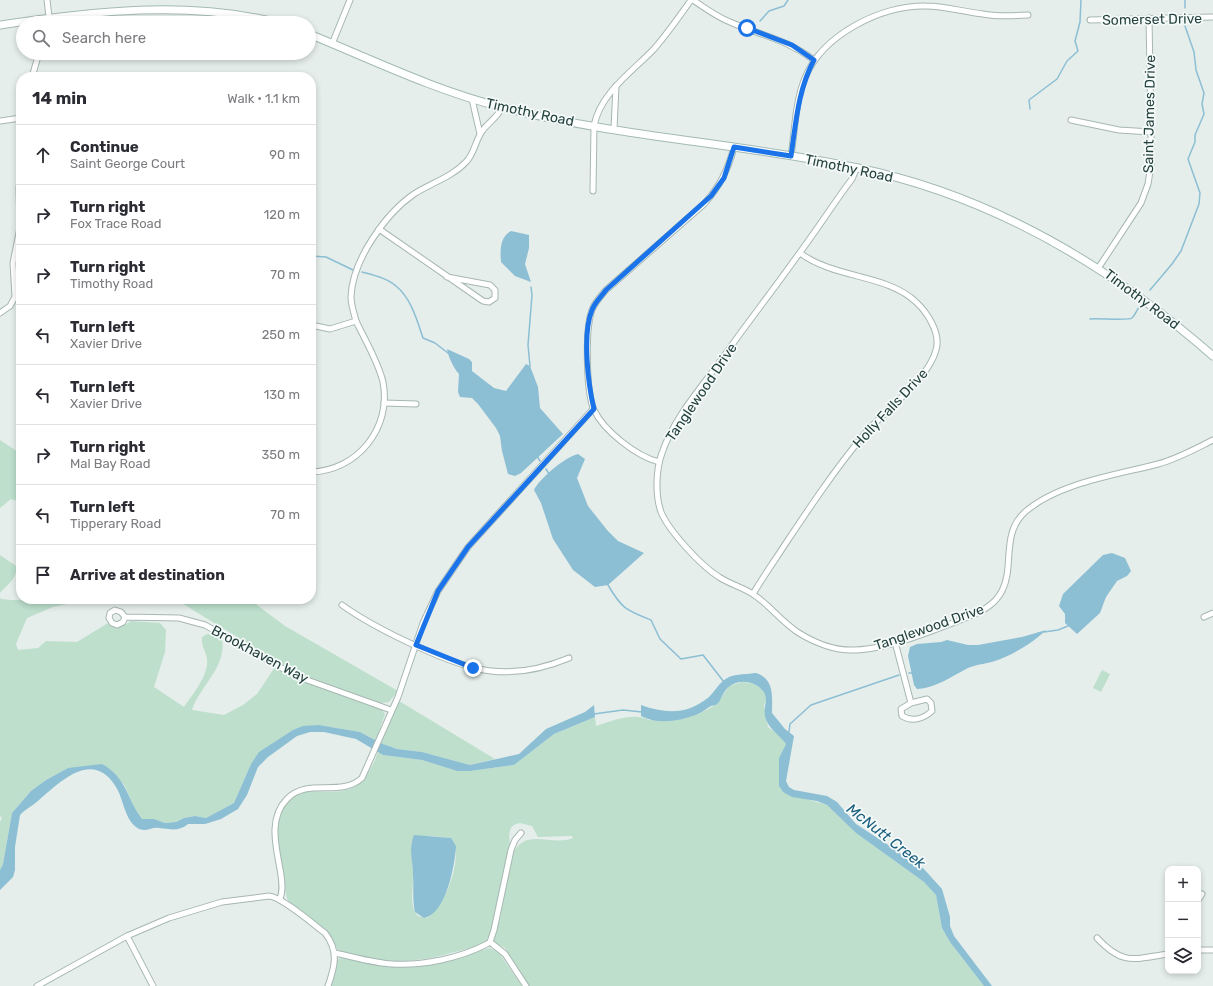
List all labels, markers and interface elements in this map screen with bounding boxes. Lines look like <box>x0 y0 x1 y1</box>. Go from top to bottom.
street label: Somerset Drive <box>1102 10 1202 29</box>
search box <box>16 16 316 60</box>
route start <box>738 19 756 37</box>
icon: search <box>30 27 52 49</box>
text: Search here <box>62 29 146 47</box>
street label: Saint James Drive <box>1140 55 1159 173</box>
text: 14 min <box>32 88 87 108</box>
text: Walk · 1.1 km <box>227 91 300 106</box>
street label: Timothy Road <box>484 95 575 130</box>
text: Continue <box>70 138 139 156</box>
icon: ahead <box>32 144 54 166</box>
text: 90 m <box>269 147 300 162</box>
street label: Timothy Road <box>803 151 894 186</box>
text: Saint George Court <box>70 156 185 171</box>
text: Turn right <box>70 198 145 216</box>
icon: right <box>32 204 54 226</box>
text: 120 m <box>264 207 300 222</box>
text: Fox Trace Road <box>70 216 162 231</box>
text: Turn right <box>70 258 145 276</box>
icon: right <box>32 264 54 286</box>
street label: Timothy Road <box>1101 266 1183 333</box>
text: 70 m <box>270 267 300 282</box>
text: Timothy Road <box>70 276 153 291</box>
text: Turn left <box>70 318 135 336</box>
icon: left <box>32 324 54 346</box>
text: 250 m <box>262 327 300 342</box>
text: Xavier Drive <box>70 336 142 351</box>
street label: Tanglewood Drive <box>662 340 741 445</box>
street label: Holly Falls Drive <box>849 365 932 452</box>
text: Turn left <box>70 378 135 396</box>
icon: left <box>32 384 54 406</box>
text: 130 m <box>264 387 300 402</box>
text: Xavier Drive <box>70 396 142 411</box>
text: Turn right <box>70 438 145 456</box>
icon: right <box>32 444 54 466</box>
text: 350 m <box>261 447 300 462</box>
text: Mal Bay Road <box>70 456 150 471</box>
text: Turn left <box>70 498 135 516</box>
icon: left <box>32 504 54 526</box>
text: 70 m <box>270 507 300 522</box>
text: Tipperary Road <box>70 516 161 531</box>
icon: arrive <box>32 564 54 586</box>
text: Arrive at destination <box>70 566 225 584</box>
street label: Tanglewood Drive <box>872 601 986 654</box>
street label: Brookhaven Way <box>208 622 311 687</box>
route end <box>464 659 482 677</box>
water label: McNutt Creek <box>843 800 929 873</box>
map controls <box>1165 866 1201 974</box>
button: + <box>1165 866 1201 902</box>
button: − <box>1165 902 1201 938</box>
button: layers <box>1165 938 1201 974</box>

